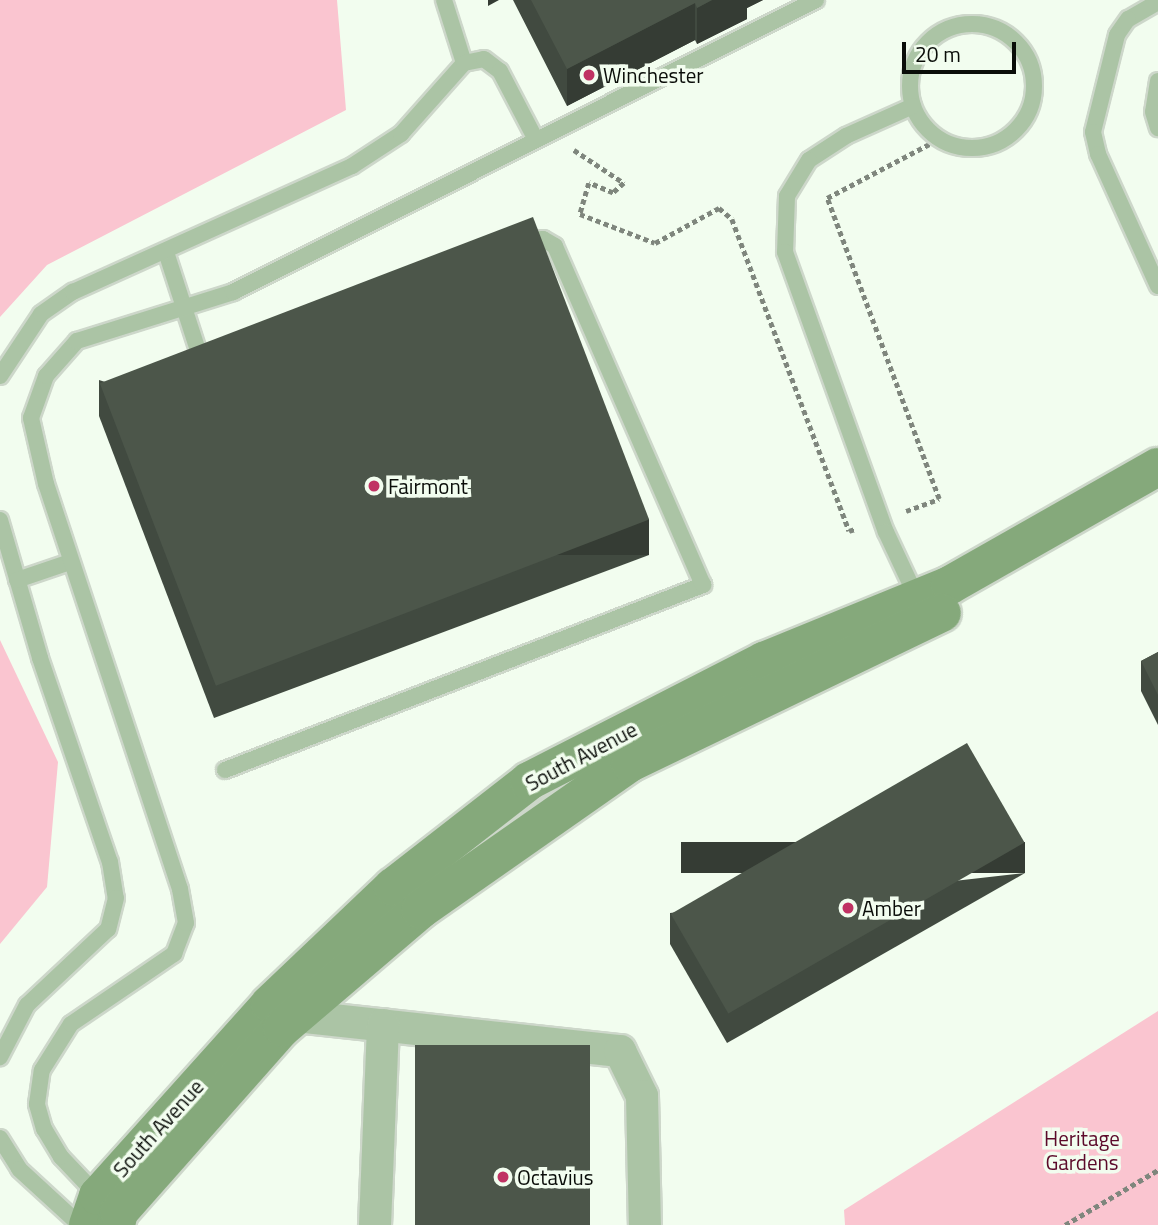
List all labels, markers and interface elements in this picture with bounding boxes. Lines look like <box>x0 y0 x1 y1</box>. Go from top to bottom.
scale bar <box>906 28 1020 72</box>
text: 20 m <box>915 38 961 70</box>
place label: Winchester <box>603 62 704 88</box>
marker: Winchester <box>581 67 597 83</box>
place label: Fairmont <box>388 473 468 499</box>
marker: Fairmont <box>366 478 382 494</box>
street label: South Avenue <box>521 716 641 796</box>
place label: Amber <box>862 895 921 921</box>
marker: Amber <box>840 900 856 916</box>
street label: South Avenue <box>108 1074 208 1182</box>
park label: Heritage Gardens <box>1044 1125 1120 1175</box>
place label: Octavius <box>517 1164 593 1190</box>
marker: Octavius <box>495 1169 511 1185</box>

